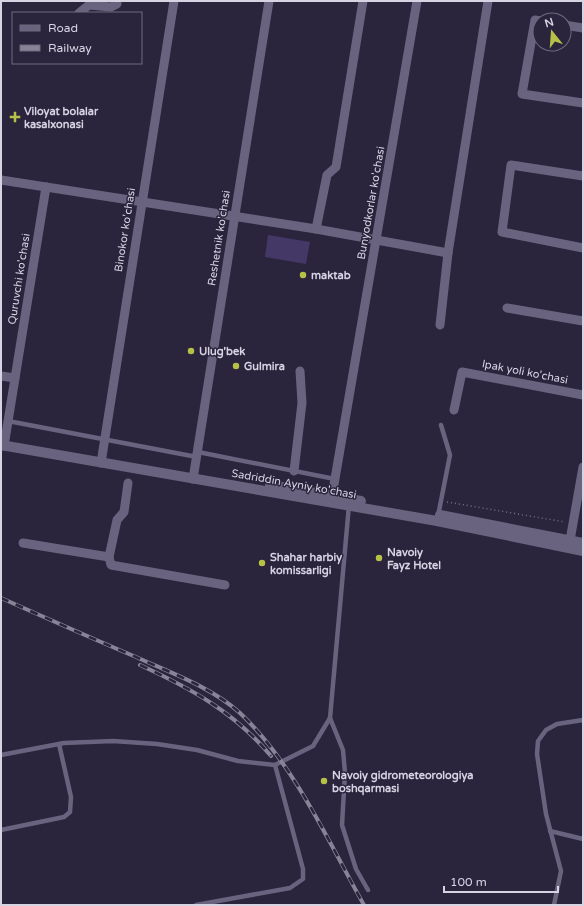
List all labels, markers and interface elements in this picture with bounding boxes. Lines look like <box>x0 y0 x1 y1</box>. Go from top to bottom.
legend <box>12 12 142 64</box>
north arrow <box>532 12 572 52</box>
text: N <box>543 15 555 30</box>
text: Road <box>48 21 78 35</box>
text: Railway <box>48 41 92 55</box>
place label: Viloyat bolalar kasalxonasi <box>24 105 99 131</box>
marker: Viloyat bolalar kasalxonasi <box>9 111 21 123</box>
street label: Bunyodkorlar ko'chasi <box>355 145 387 261</box>
street label: Binokor ko'chasi <box>112 187 138 273</box>
street label: Reshetnik ko'chasi <box>205 189 233 287</box>
street label: Quruvchi ko'chasi <box>5 233 33 325</box>
place label: maktab <box>311 269 351 282</box>
marker: maktab <box>298 270 308 280</box>
place label: Ulug'bek <box>199 345 245 359</box>
marker: Ulug'bek <box>186 346 196 356</box>
street label: Ipak yoli ko'chasi <box>481 357 569 387</box>
place label: Gulmira <box>244 360 285 373</box>
marker: Gulmira <box>231 361 241 371</box>
street label: Sadriddin Ayniy ko'chasi <box>231 467 357 501</box>
place label: Navoiy Fayz Hotel <box>387 546 441 573</box>
place label: Shahar harbiy komissarligi <box>270 551 342 578</box>
marker: Navoiy Fayz Hotel <box>374 553 384 563</box>
marker: Shahar harbiy komissarligi <box>257 558 267 568</box>
place label: Navoiy gidrometeorologiya boshqarmasi <box>332 769 473 796</box>
marker: Navoiy gidrometeorologiya boshqarmasi <box>319 776 329 786</box>
scale bar <box>444 868 558 894</box>
text: 100 m <box>450 875 487 889</box>

